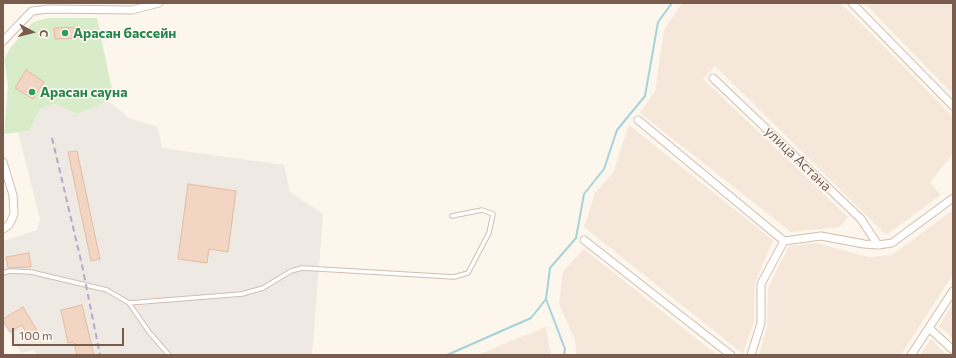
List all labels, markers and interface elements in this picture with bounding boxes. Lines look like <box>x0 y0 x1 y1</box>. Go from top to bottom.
north arrow <box>12 12 52 52</box>
place label: Арасан бассейн <box>73 25 176 41</box>
marker: Арасан бассейн <box>60 28 70 38</box>
text: С <box>37 29 51 38</box>
place label: Арасан сауна <box>40 84 127 100</box>
marker: Арасан сауна <box>27 87 37 97</box>
street label: улица Астана <box>761 123 835 195</box>
scale bar <box>14 320 126 346</box>
text: 100 m <box>19 328 53 342</box>

